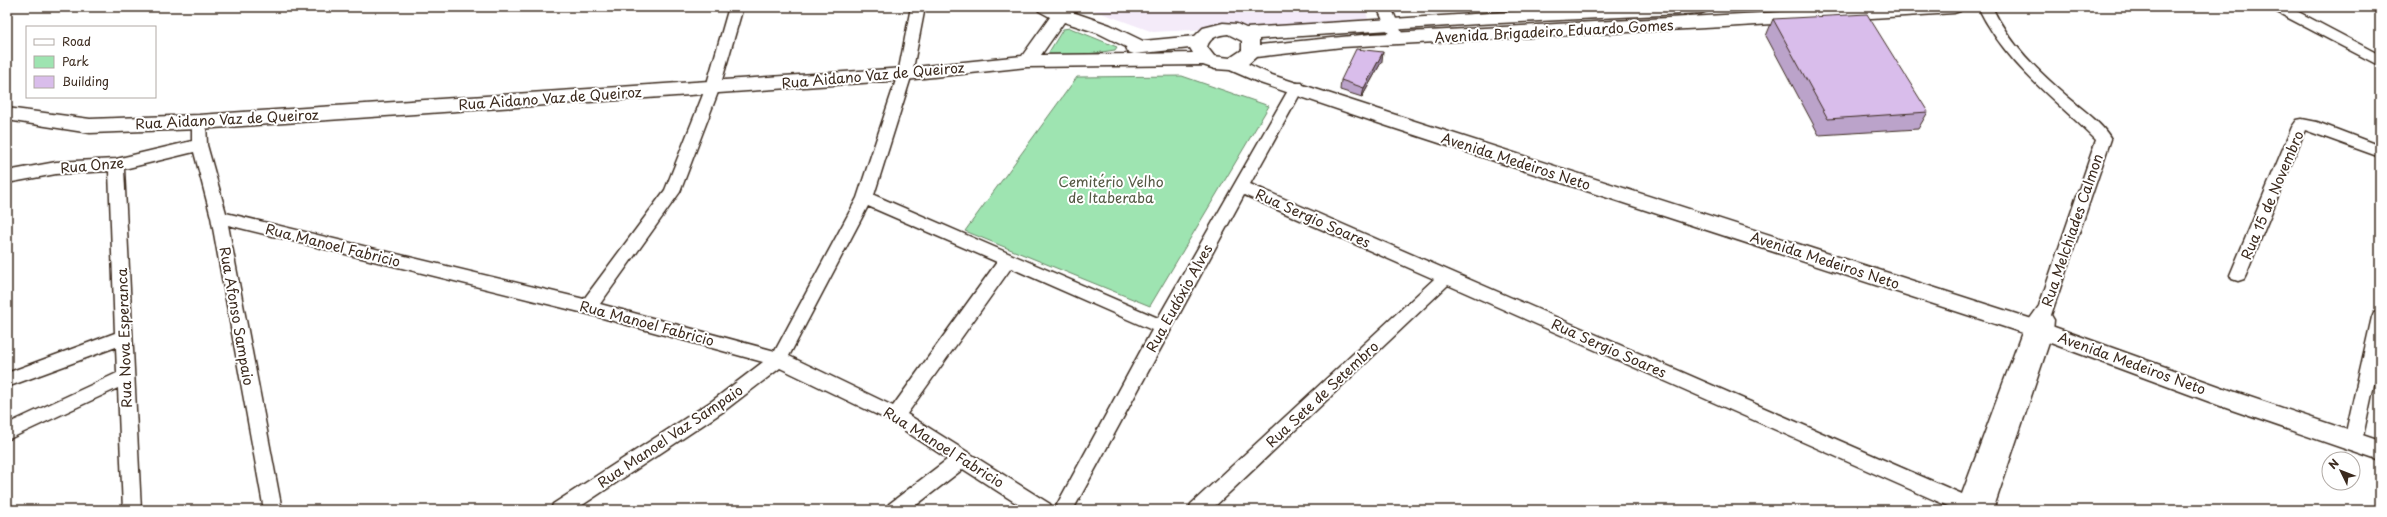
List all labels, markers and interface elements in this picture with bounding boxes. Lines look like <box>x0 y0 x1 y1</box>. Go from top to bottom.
street label: Avenida Brigadeiro Eduardo Gomes <box>1434 14 1674 48</box>
legend <box>26 26 156 98</box>
text: Road <box>62 32 91 50</box>
text: Park <box>62 52 89 70</box>
street label: Rua Aidano Vaz de Queiroz <box>781 57 965 93</box>
text: Building <box>62 72 109 90</box>
street label: Rua Aidano Vaz de Queiroz <box>458 81 642 115</box>
street label: Rua Aidano Vaz de Queiroz <box>135 104 319 134</box>
street label: Avenida Medeiros Neto <box>1439 127 1594 195</box>
street label: Rua 15 de Novembro <box>2235 127 2309 263</box>
street label: Rua Melchiades Calmon <box>2036 151 2108 309</box>
street label: Rua Onze <box>59 152 125 178</box>
park label: Cemitério Velho de Itaberaba <box>1058 171 1164 208</box>
street label: Rua Sergio Soares <box>1252 183 1374 253</box>
street label: Rua Manoel Fabricio <box>263 218 403 272</box>
street label: Avenida Medeiros Neto <box>1748 226 1903 294</box>
street label: Rua Eudóxio Alves <box>1141 240 1217 356</box>
street label: Rua Afonso Sampaio <box>214 245 260 387</box>
street label: Rua Nova Esperanca <box>111 267 137 408</box>
street label: Rua Manoel Fabricio <box>577 295 717 351</box>
street label: Rua Sergio Soares <box>1548 313 1670 383</box>
street label: Avenida Medeiros Neto <box>2055 326 2209 400</box>
street label: Rua Sete de Setembro <box>1261 336 1383 452</box>
street label: Rua Manoel Vaz Sampaio <box>593 379 747 493</box>
street label: Rua Manoel Fabricio <box>880 401 1009 493</box>
north arrow <box>2321 451 2361 491</box>
text: N <box>2324 455 2343 473</box>

